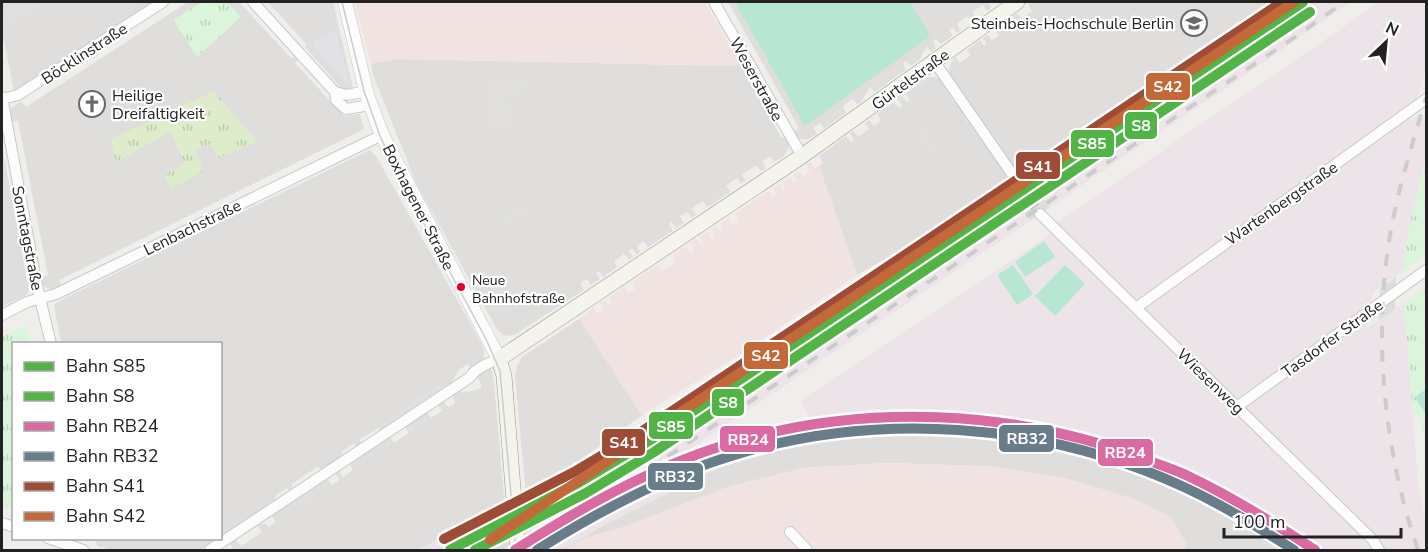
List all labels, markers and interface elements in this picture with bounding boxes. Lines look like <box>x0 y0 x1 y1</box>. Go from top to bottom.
school or university icon: Steinbeis-Hochschule Berlin <box>1179 8 1209 38</box>
north arrow <box>1356 12 1416 72</box>
place label: Steinbeis-Hochschule Berlin <box>971 13 1174 35</box>
text: N <box>1382 17 1402 42</box>
street label: Böcklinstraße <box>37 18 132 90</box>
street label: Weserstraße <box>724 34 788 125</box>
street label: Gürtelstraße <box>867 44 954 115</box>
line badge: S42 <box>1145 72 1191 101</box>
text: S42 <box>1153 76 1183 98</box>
place label: Heilige Dreifaltigkeit <box>112 85 205 125</box>
church icon: Heilige Dreifaltigkeit <box>77 89 107 119</box>
line badge: S8 <box>1124 111 1158 140</box>
text: S8 <box>1131 115 1151 137</box>
line badge: S85 <box>1070 129 1115 158</box>
text: S85 <box>1077 133 1107 155</box>
street label: Boxhagener Straße <box>377 141 459 274</box>
line badge: S41 <box>1015 151 1061 180</box>
text: S41 <box>1023 156 1053 178</box>
street label: Wartenbergstraße <box>1221 157 1342 251</box>
street label: Sonntagstraße <box>6 184 48 292</box>
street label: Lenbachstraße <box>140 195 245 261</box>
place label: Neue Bahnhofstraße <box>472 271 565 308</box>
marker: Neue Bahnhofstraße <box>455 281 467 293</box>
street label: Tasdorfer Straße <box>1277 295 1388 383</box>
line badge: S42 <box>743 341 789 370</box>
legend <box>12 342 222 540</box>
street label: Wiesenweg <box>1172 344 1249 420</box>
text: S42 <box>751 345 781 367</box>
text: Bahn S85 <box>66 354 145 378</box>
text: Bahn S8 <box>66 384 135 408</box>
line badge: S8 <box>711 388 745 417</box>
text: S8 <box>718 392 738 414</box>
line badge: S85 <box>648 411 694 440</box>
text: Bahn RB24 <box>66 414 159 438</box>
text: S85 <box>656 416 686 438</box>
line badge: RB32 <box>998 424 1055 453</box>
line badge: RB24 <box>719 425 776 453</box>
line badge: S41 <box>601 428 646 457</box>
text: RB32 <box>1006 428 1048 450</box>
text: RB24 <box>727 429 769 451</box>
text: S41 <box>609 432 639 454</box>
line badge: RB24 <box>1097 438 1154 467</box>
text: RB24 <box>1104 442 1146 464</box>
text: Bahn RB32 <box>66 444 159 468</box>
line badge: RB32 <box>647 462 704 491</box>
text: RB32 <box>654 466 696 488</box>
text: Bahn S41 <box>66 474 145 498</box>
scale bar <box>1224 501 1401 539</box>
text: Bahn S42 <box>66 504 145 528</box>
text: 100 m <box>1233 510 1285 534</box>

